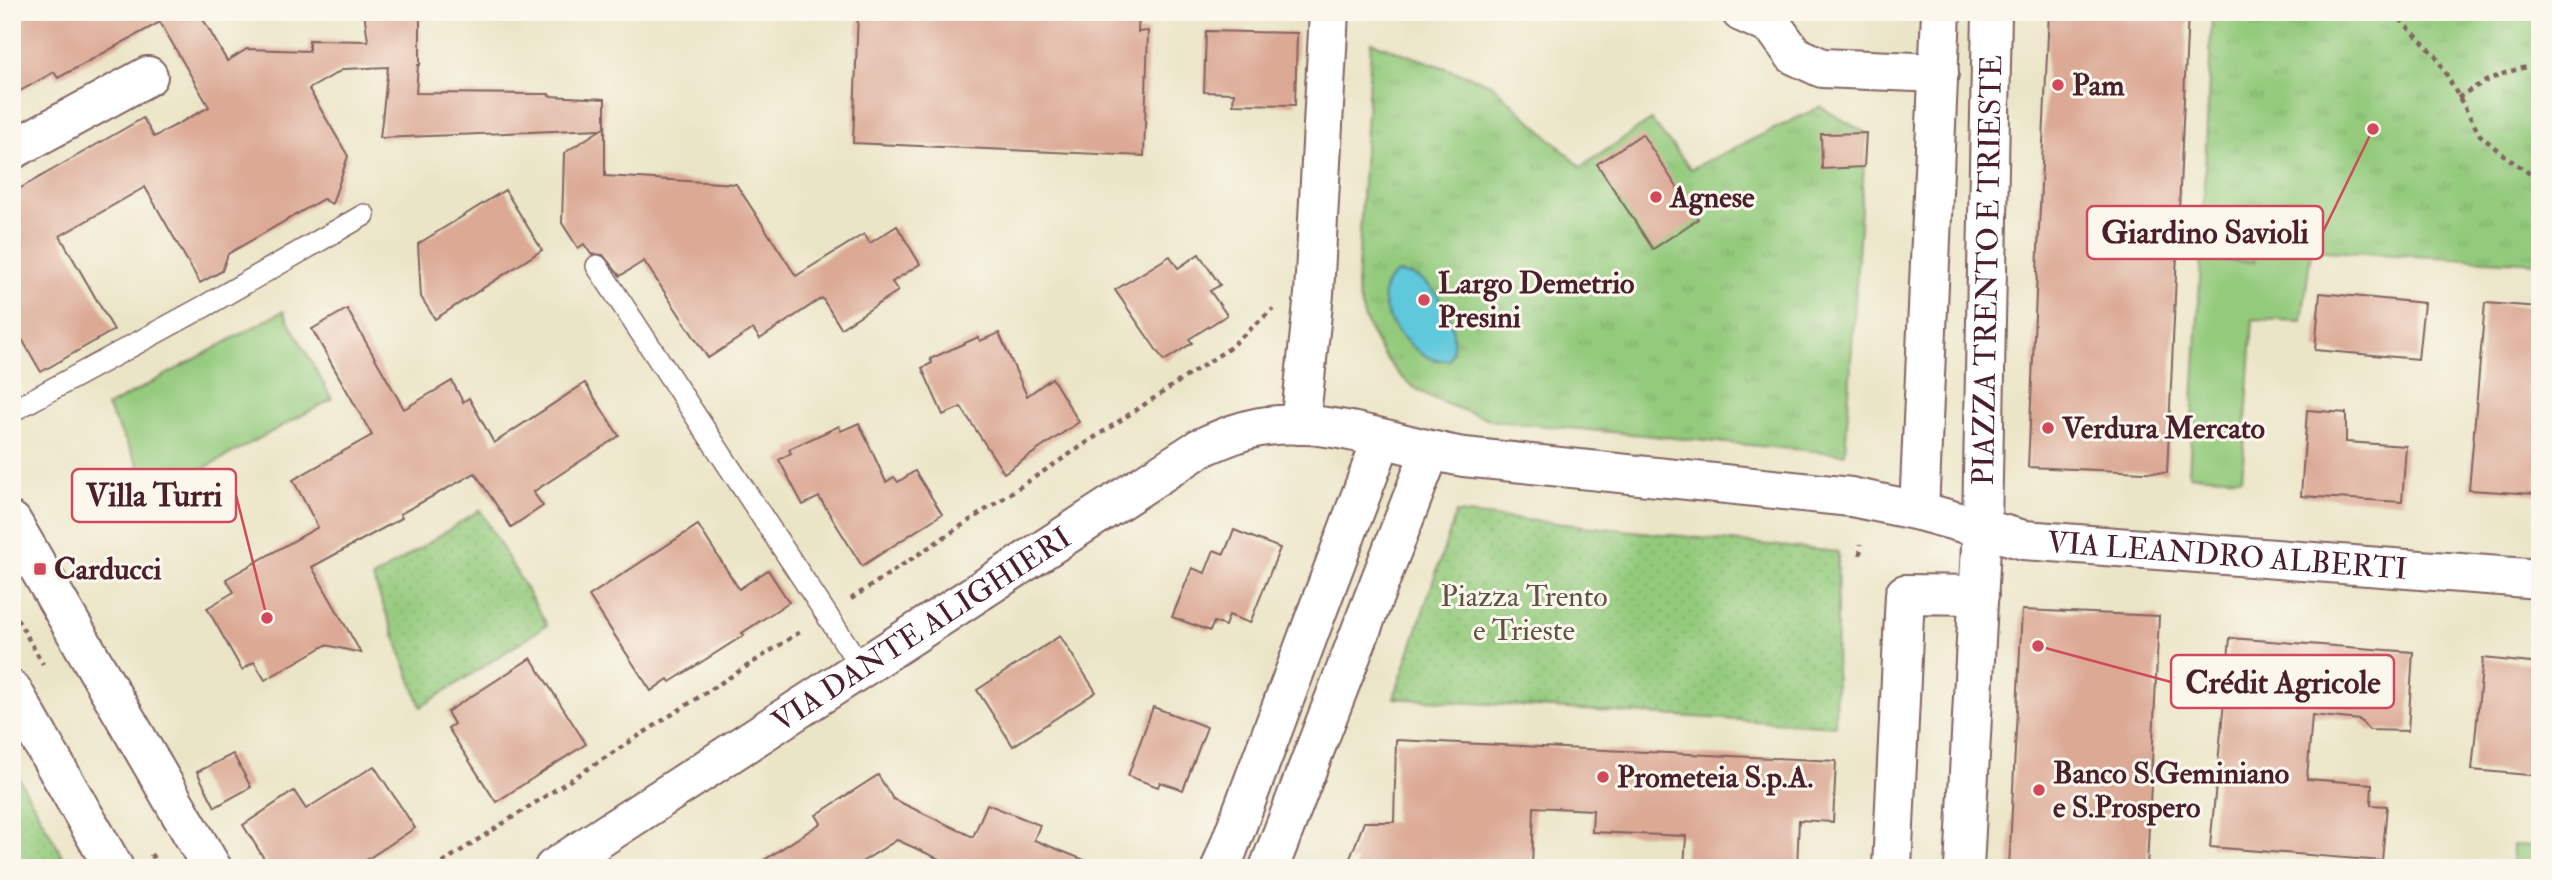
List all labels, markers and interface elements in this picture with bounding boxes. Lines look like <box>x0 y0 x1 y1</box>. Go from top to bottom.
street label: PIAZZA TRENTO E TRIESTE <box>1965 54 2010 486</box>
place label: Pam <box>2072 67 2125 104</box>
marker: Pam <box>2050 77 2066 93</box>
place label: Agnese <box>1668 179 1755 216</box>
marker: Agnese <box>1648 189 1664 205</box>
callout: Giardino Savioli <box>2087 206 2323 259</box>
text: Giardino Savioli <box>2101 213 2309 253</box>
place label: Largo Demetrio Presini <box>1438 265 1635 336</box>
marker: Largo Demetrio Presini <box>1416 292 1432 308</box>
place label: Verdura Mercato <box>2061 410 2265 447</box>
marker: Verdura Mercato <box>2040 420 2056 436</box>
callout: Villa Turri <box>72 469 236 522</box>
text: Villa Turri <box>85 476 223 516</box>
street label: VIA DANTE ALIGHIERI <box>765 519 1078 740</box>
street label: VIA LEANDRO ALBERTI <box>2046 524 2409 588</box>
place label: Carducci <box>54 551 162 588</box>
marker: Carducci <box>32 561 48 577</box>
park label: Piazza Trento e Trieste <box>1440 578 1608 649</box>
callout: Crédit Agricole <box>2171 655 2394 708</box>
text: Crédit Agricole <box>2185 663 2381 703</box>
place label: Banco S.Geminiano e S.Prospero <box>2053 755 2289 826</box>
place label: Prometeia S.p.A. <box>1617 759 1814 796</box>
marker: Prometeia S.p.A. <box>1595 769 1611 785</box>
marker: Banco S.Geminiano e S.Prospero <box>2031 782 2047 798</box>

